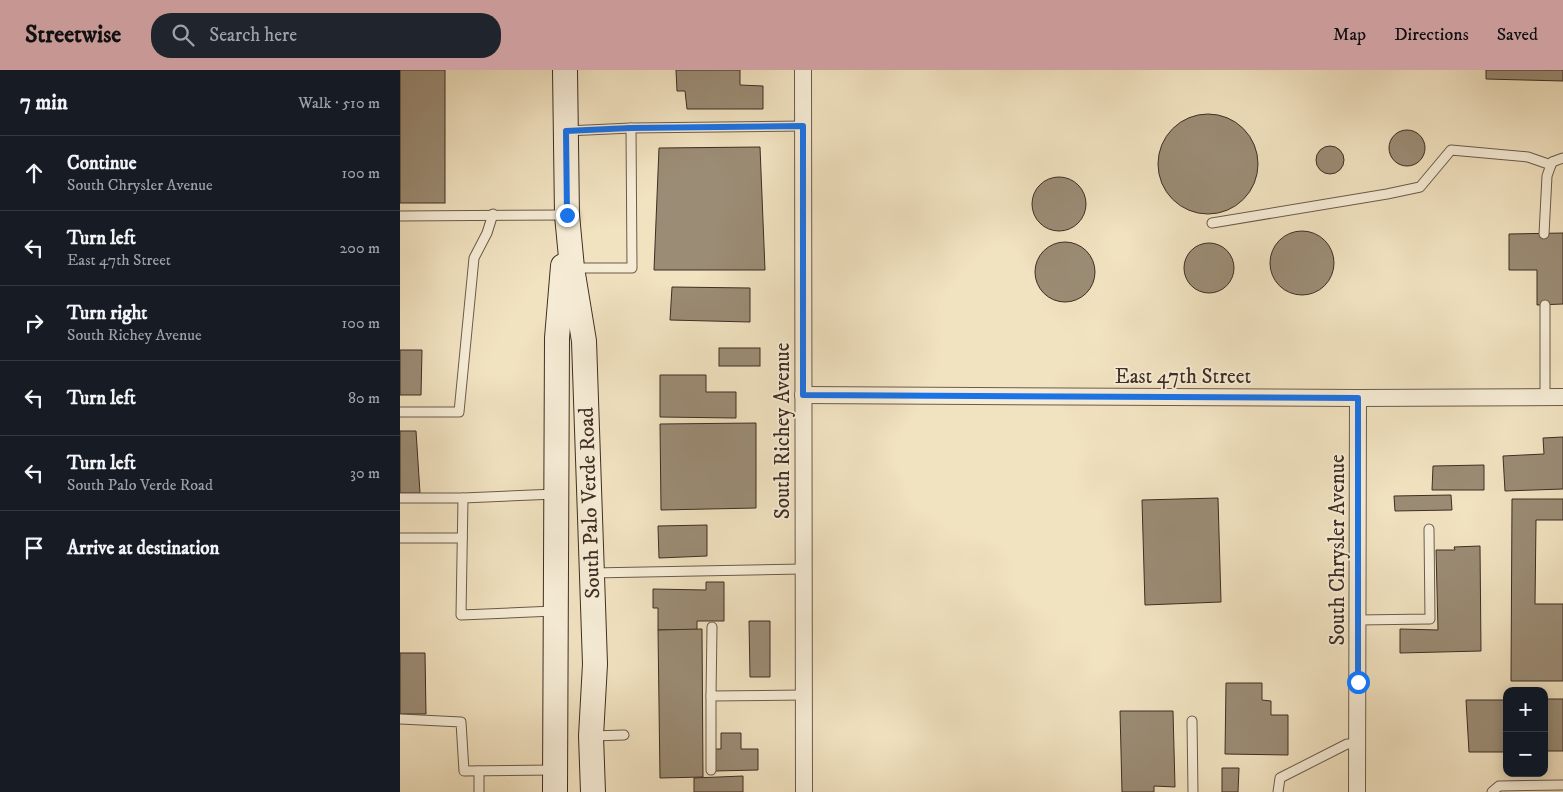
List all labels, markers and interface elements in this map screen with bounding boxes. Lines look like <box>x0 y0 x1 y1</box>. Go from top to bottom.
search box <box>151 13 501 58</box>
text: Streetwise <box>25 20 121 50</box>
icon: search <box>169 21 197 49</box>
text: Search here <box>209 24 297 47</box>
text: Map <box>1333 24 1366 46</box>
text: Directions <box>1394 24 1469 46</box>
text: Saved <box>1497 24 1538 46</box>
text: 7 min <box>20 90 68 116</box>
text: Walk · 510 m <box>298 93 380 113</box>
text: Continue <box>67 152 137 175</box>
icon: ahead <box>20 159 48 187</box>
text: 100 m <box>342 163 380 183</box>
text: South Chrysler Avenue <box>67 175 213 195</box>
route end <box>556 204 579 227</box>
text: Turn left <box>67 227 136 250</box>
icon: left <box>20 234 48 262</box>
text: 200 m <box>339 238 380 258</box>
text: East 47th Street <box>67 250 171 270</box>
text: Turn right <box>67 302 147 325</box>
icon: right <box>20 309 48 337</box>
text: 100 m <box>342 313 380 333</box>
text: South Richey Avenue <box>67 325 202 345</box>
street label: South Richey Avenue <box>770 342 796 519</box>
street label: East 47th Street <box>1115 364 1251 390</box>
icon: left <box>20 384 48 412</box>
text: Turn left <box>67 387 136 410</box>
text: 80 m <box>348 388 380 408</box>
street label: South Palo Verde Road <box>574 406 606 599</box>
text: Turn left <box>67 452 136 475</box>
street label: South Chrysler Avenue <box>1325 454 1351 646</box>
icon: left <box>20 459 48 487</box>
text: 30 m <box>350 463 380 483</box>
text: South Palo Verde Road <box>67 475 213 495</box>
icon: arrive <box>20 534 48 562</box>
text: Arrive at destination <box>67 537 219 560</box>
route start <box>1347 671 1370 694</box>
map controls <box>1503 687 1548 777</box>
button: + <box>1503 687 1548 732</box>
button: − <box>1503 732 1548 777</box>

